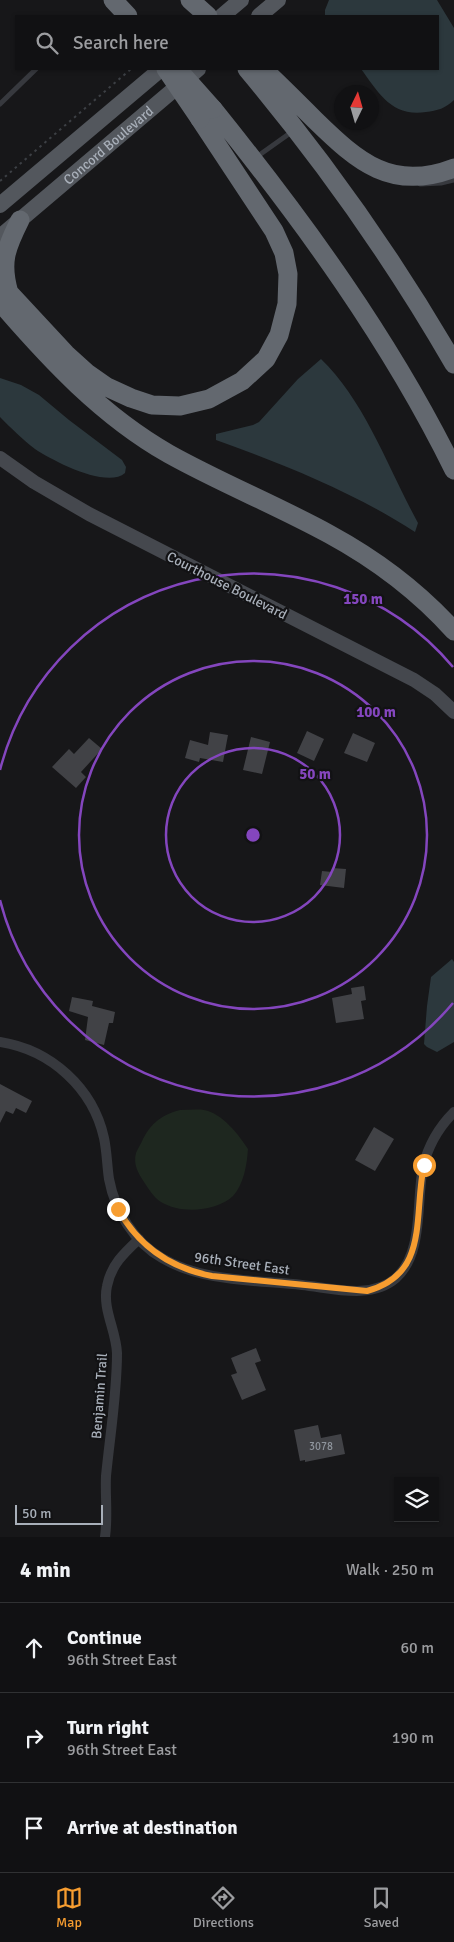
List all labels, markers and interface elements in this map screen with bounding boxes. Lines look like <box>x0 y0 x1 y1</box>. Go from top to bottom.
search box <box>15 15 439 70</box>
icon: search <box>33 29 61 57</box>
text: Search here <box>73 31 169 55</box>
north arrow <box>334 85 379 130</box>
street label: Concord Boulevard <box>60 103 157 188</box>
street label: Courthouse Boulevard <box>164 548 290 623</box>
text: 150 m <box>343 590 383 608</box>
text: 100 m <box>356 703 396 721</box>
text: 50 m <box>299 765 331 783</box>
centre of rings <box>244 826 262 844</box>
route start <box>413 1154 436 1177</box>
route end <box>107 1198 130 1221</box>
street label: 96th Street East <box>193 1248 291 1279</box>
street label: Benjamin Trail <box>88 1353 111 1440</box>
house number: 3078 <box>309 1440 333 1453</box>
map controls <box>394 1477 439 1522</box>
button: layers <box>394 1477 439 1522</box>
scale bar <box>15 1502 102 1525</box>
text: 50 m <box>22 1505 51 1522</box>
text: 4 min <box>20 1557 71 1583</box>
text: Walk · 250 m <box>346 1560 434 1580</box>
text: Continue <box>67 1626 142 1650</box>
icon: ahead <box>20 1634 48 1662</box>
text: 60 m <box>400 1638 434 1658</box>
text: 96th Street East <box>67 1650 177 1670</box>
text: Turn right <box>67 1716 149 1740</box>
icon: right <box>20 1724 48 1752</box>
text: 190 m <box>392 1728 434 1748</box>
text: 96th Street East <box>67 1740 177 1760</box>
icon: arrive <box>20 1814 48 1842</box>
text: Arrive at destination <box>67 1816 238 1840</box>
tab: Map <box>55 1884 83 1931</box>
tab: Directions <box>193 1884 254 1931</box>
tab: Saved <box>364 1884 399 1931</box>

